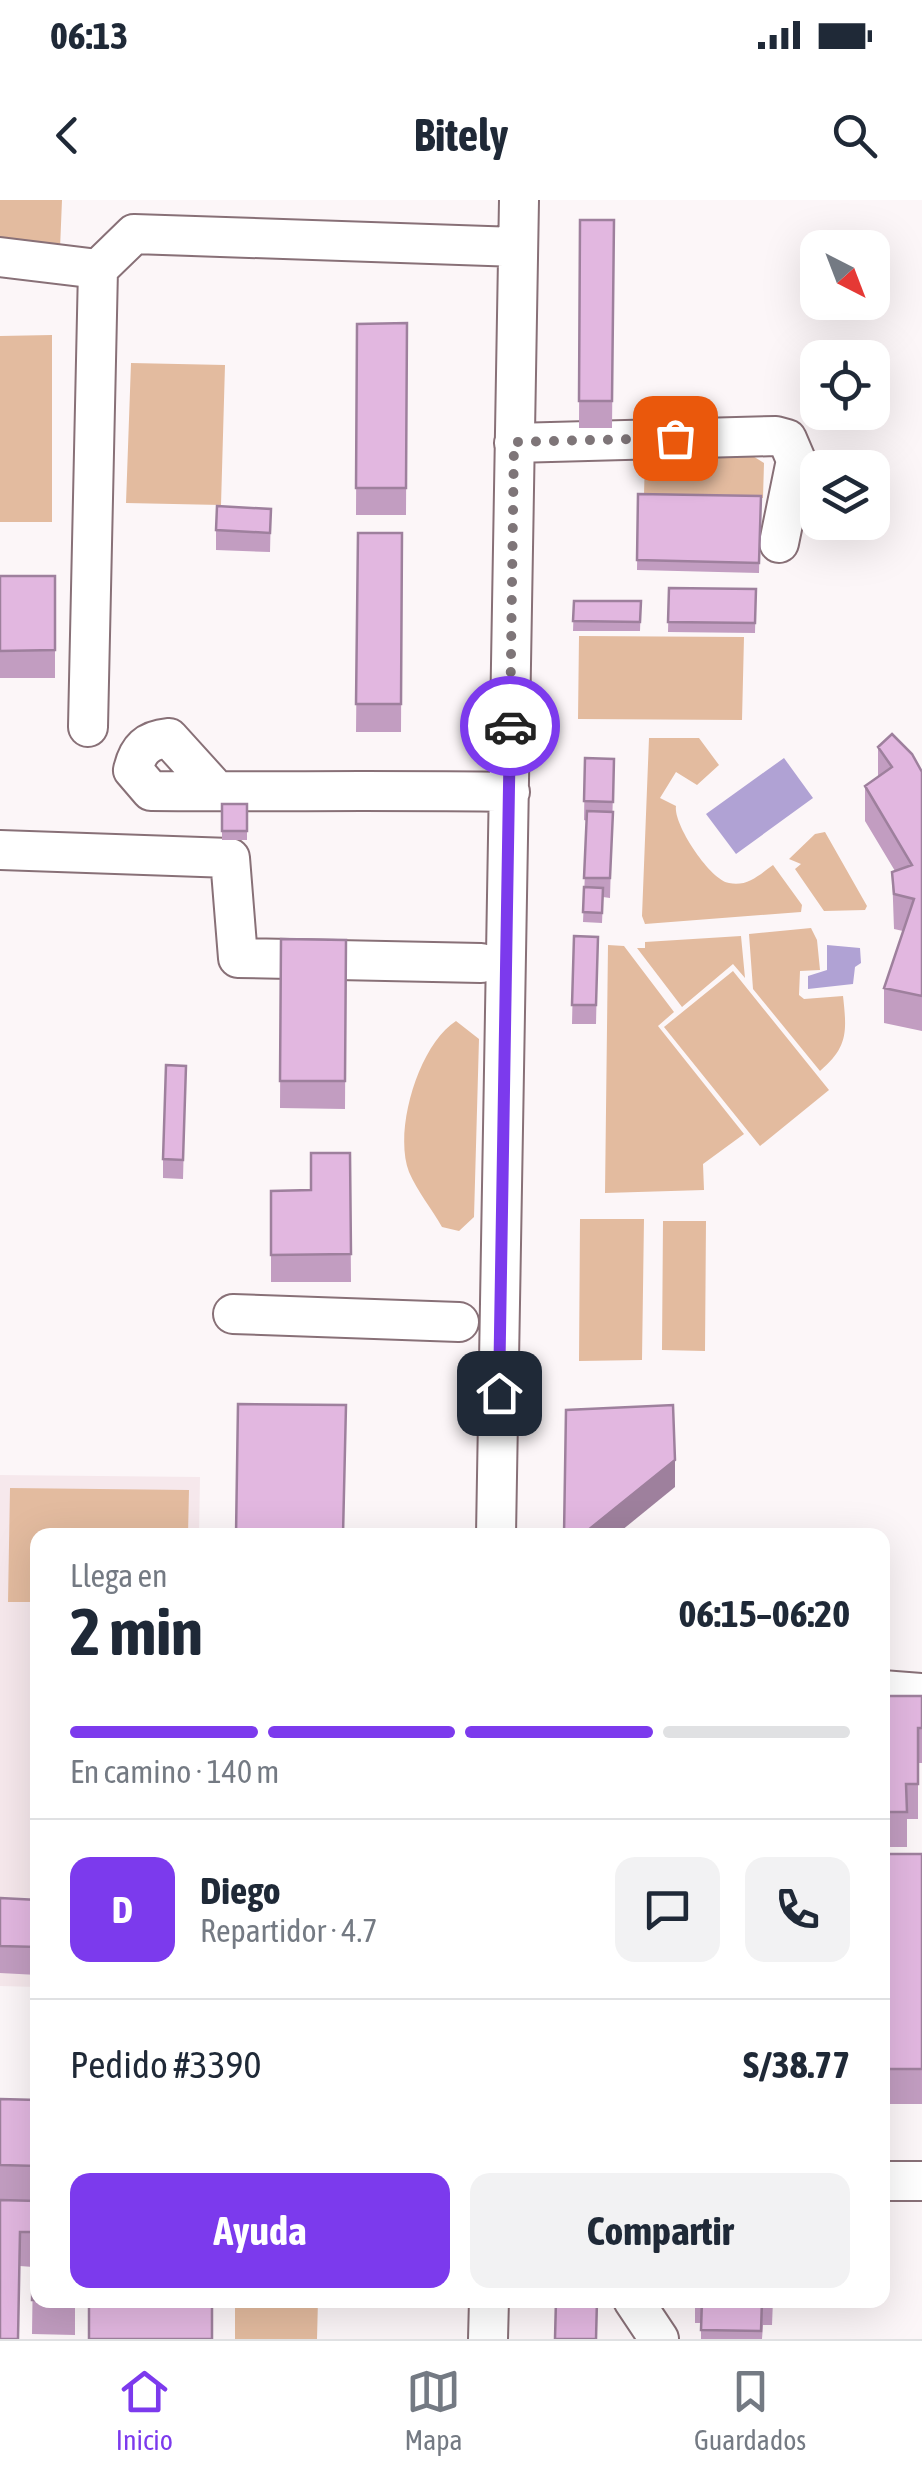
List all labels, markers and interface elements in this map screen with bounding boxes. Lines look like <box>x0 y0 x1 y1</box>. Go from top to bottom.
text: 06:13 <box>50 14 128 57</box>
icon: back <box>40 108 95 163</box>
icon: search <box>827 108 882 163</box>
text: Bitely <box>414 109 508 161</box>
north arrow <box>800 230 890 320</box>
map controls <box>800 230 890 540</box>
button: locate <box>800 340 890 430</box>
pin <box>633 396 718 481</box>
icon: bag <box>648 411 703 466</box>
button: layers <box>800 450 890 540</box>
courier <box>460 676 560 776</box>
icon: car <box>483 699 538 754</box>
pin <box>457 1351 542 1436</box>
icon: home <box>472 1366 527 1421</box>
text: Llega en <box>70 1557 168 1594</box>
text: 06:15–06:20 <box>678 1592 850 1635</box>
text: 2 min <box>70 1594 203 1669</box>
text: En camino · 140 m <box>70 1753 279 1790</box>
button: chat <box>615 1857 720 1962</box>
button: phone <box>745 1857 850 1962</box>
text: Diego <box>200 1869 281 1912</box>
text: D <box>112 1888 133 1931</box>
text: Repartidor · 4.7 <box>200 1912 377 1949</box>
text: Pedido #3390 <box>70 2043 261 2086</box>
text: S/38.77 <box>743 2043 850 2086</box>
button: Ayuda <box>70 2173 450 2288</box>
button: Compartir <box>470 2173 850 2288</box>
tab: Inicio <box>116 2364 173 2456</box>
tab: Mapa <box>404 2364 462 2456</box>
tab: Guardados <box>694 2364 806 2456</box>

